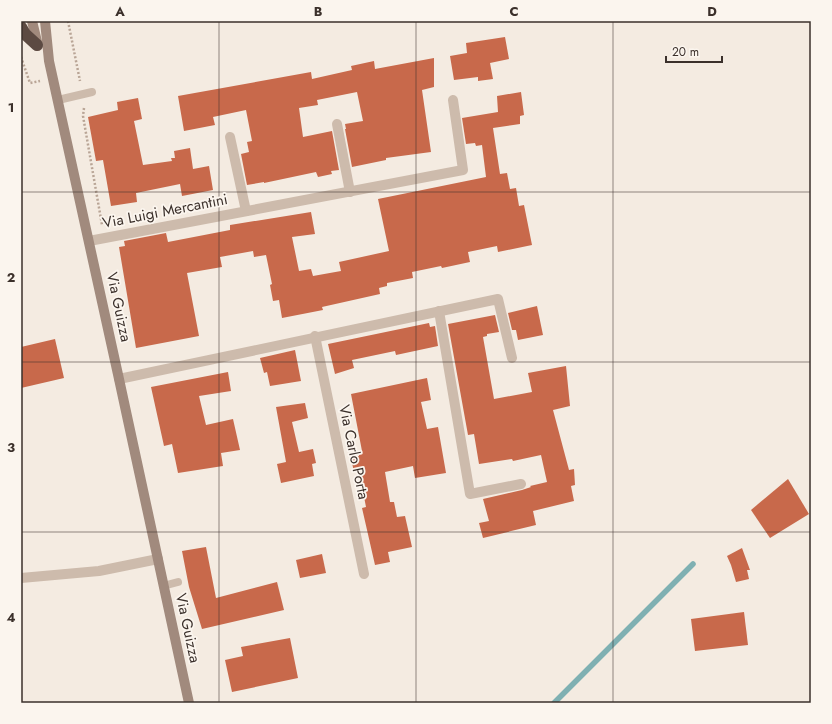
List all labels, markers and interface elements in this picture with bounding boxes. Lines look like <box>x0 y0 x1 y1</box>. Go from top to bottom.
text: A <box>114 2 125 21</box>
text: B <box>314 2 323 21</box>
text: C <box>509 2 519 21</box>
text: D <box>707 2 717 21</box>
scale bar <box>666 38 722 64</box>
text: 20 m <box>672 43 699 61</box>
text: 1 <box>8 98 14 117</box>
street label: Via Luigi Mercantini <box>101 188 229 234</box>
text: 2 <box>7 268 15 287</box>
street label: Via Guizza <box>101 270 137 344</box>
street label: Via Carlo Porta <box>333 403 375 501</box>
text: 3 <box>7 438 15 457</box>
street label: Via Guizza <box>170 591 206 665</box>
text: 4 <box>6 608 16 627</box>

